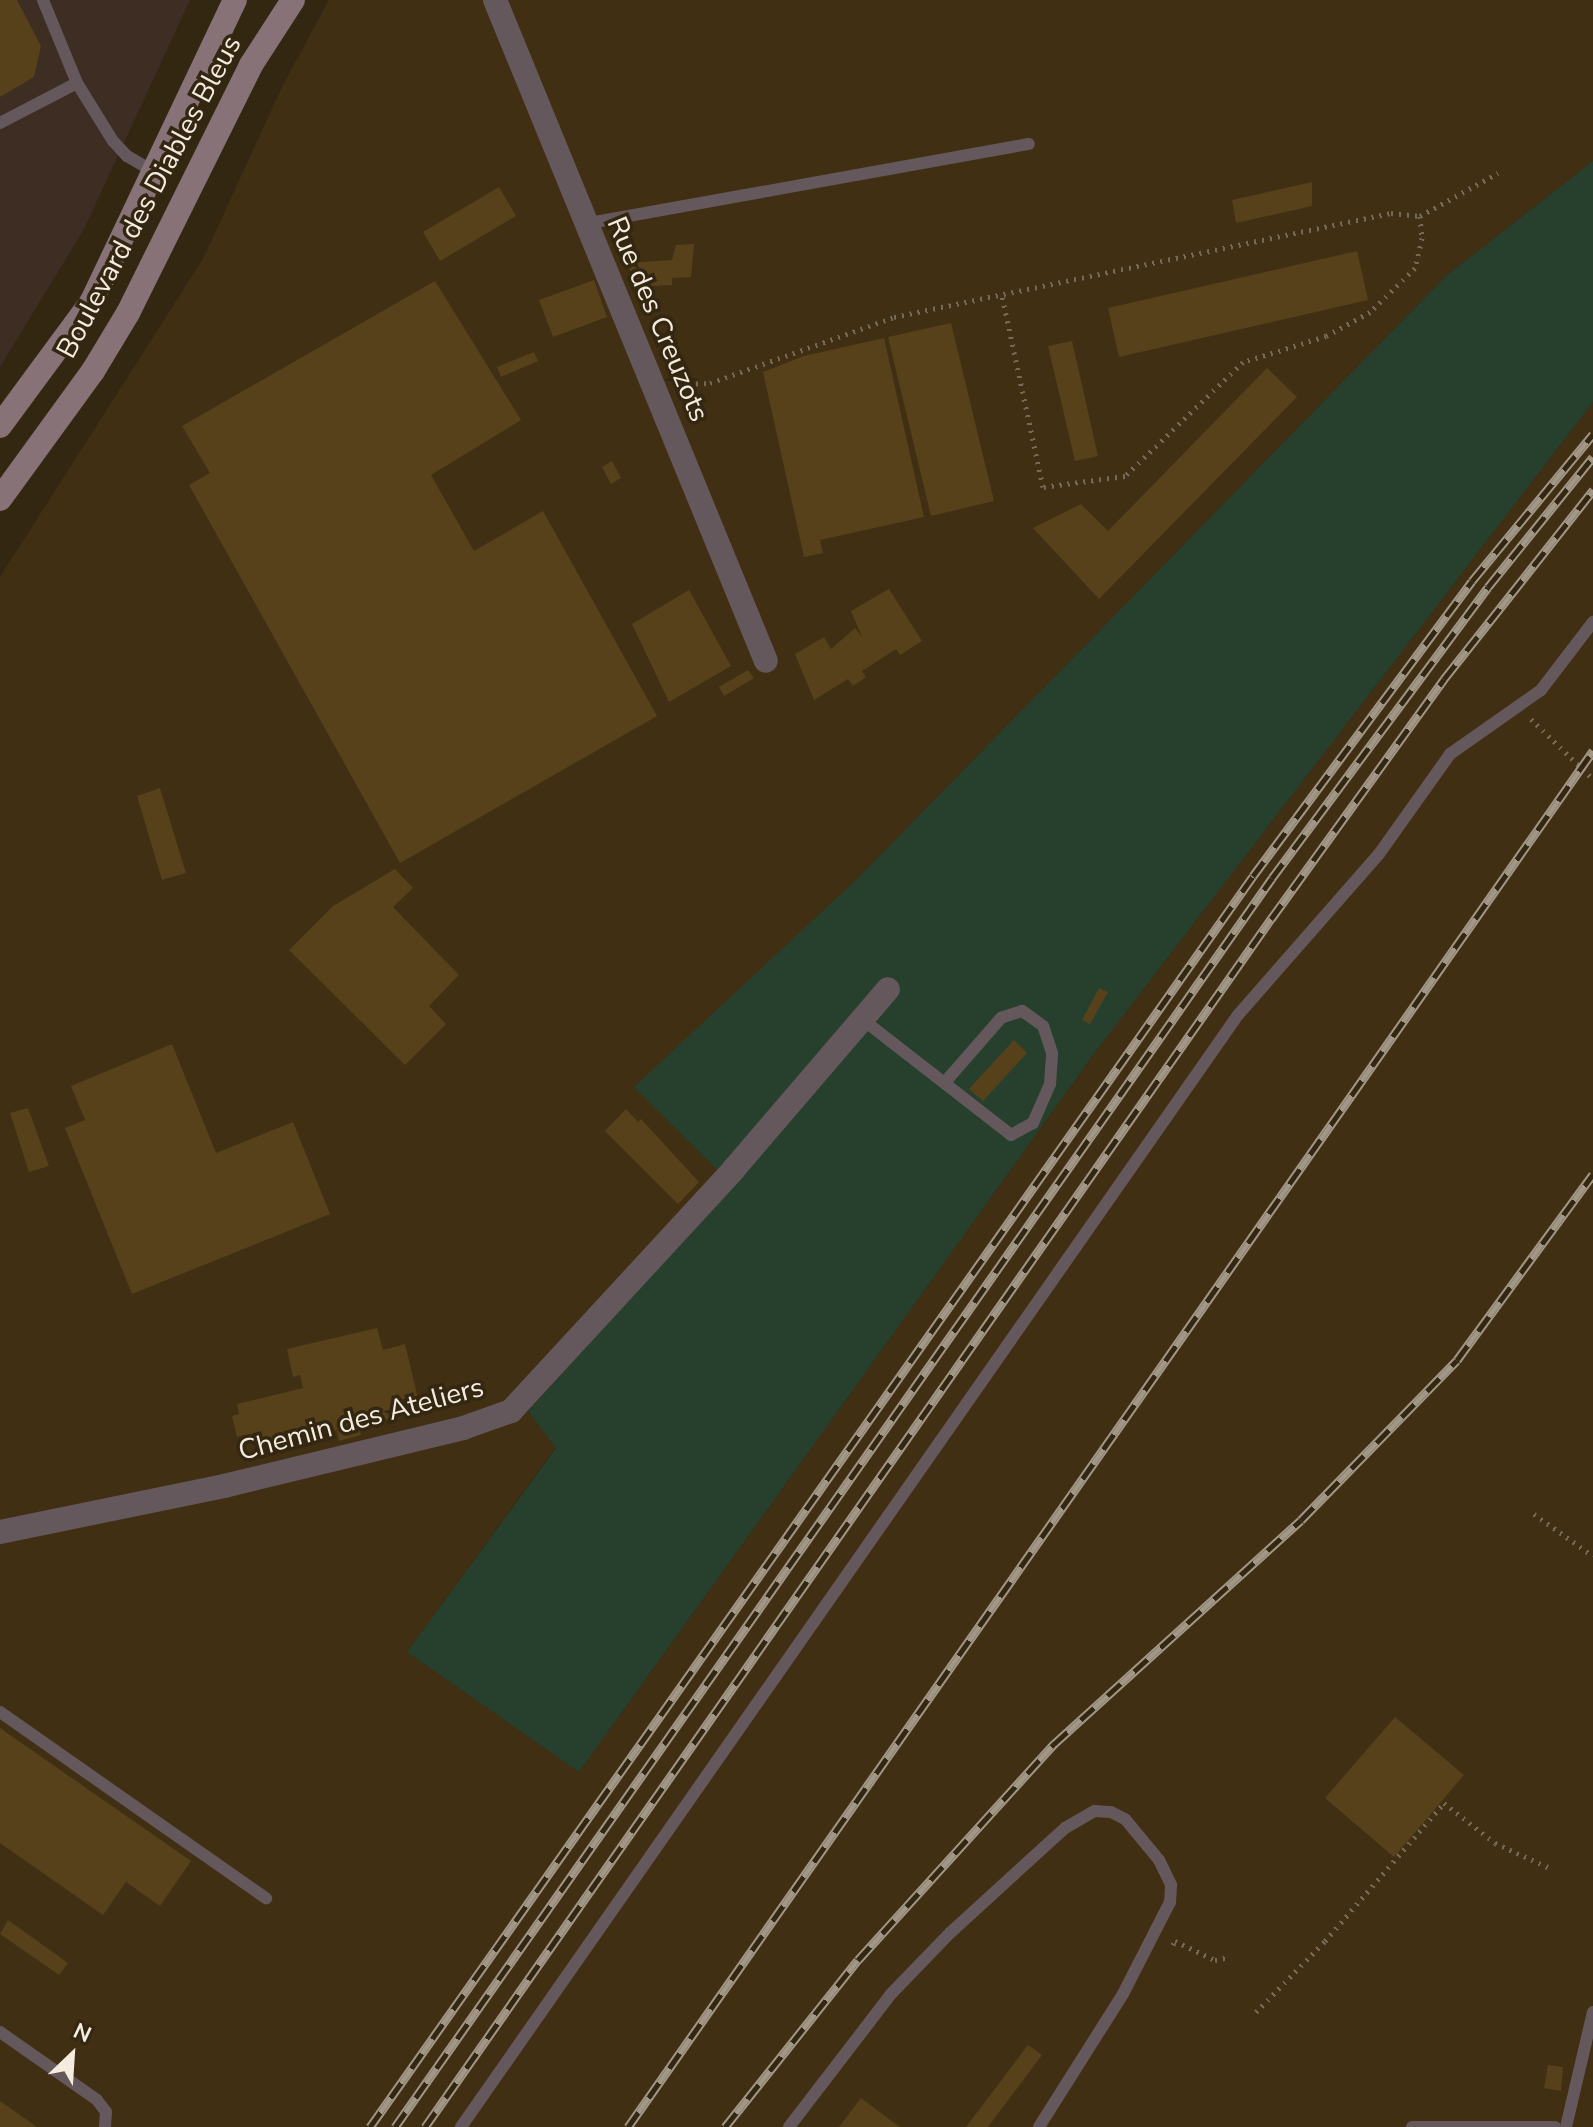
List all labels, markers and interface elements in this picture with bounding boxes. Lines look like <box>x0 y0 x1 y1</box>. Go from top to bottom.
street label: Boulevard des Diables Bleus <box>50 30 248 364</box>
street label: Rue des Creuzots <box>600 212 716 426</box>
street label: Chemin des Ateliers <box>235 1370 487 1468</box>
north arrow <box>32 2015 112 2095</box>
text: N <box>68 2016 96 2050</box>

